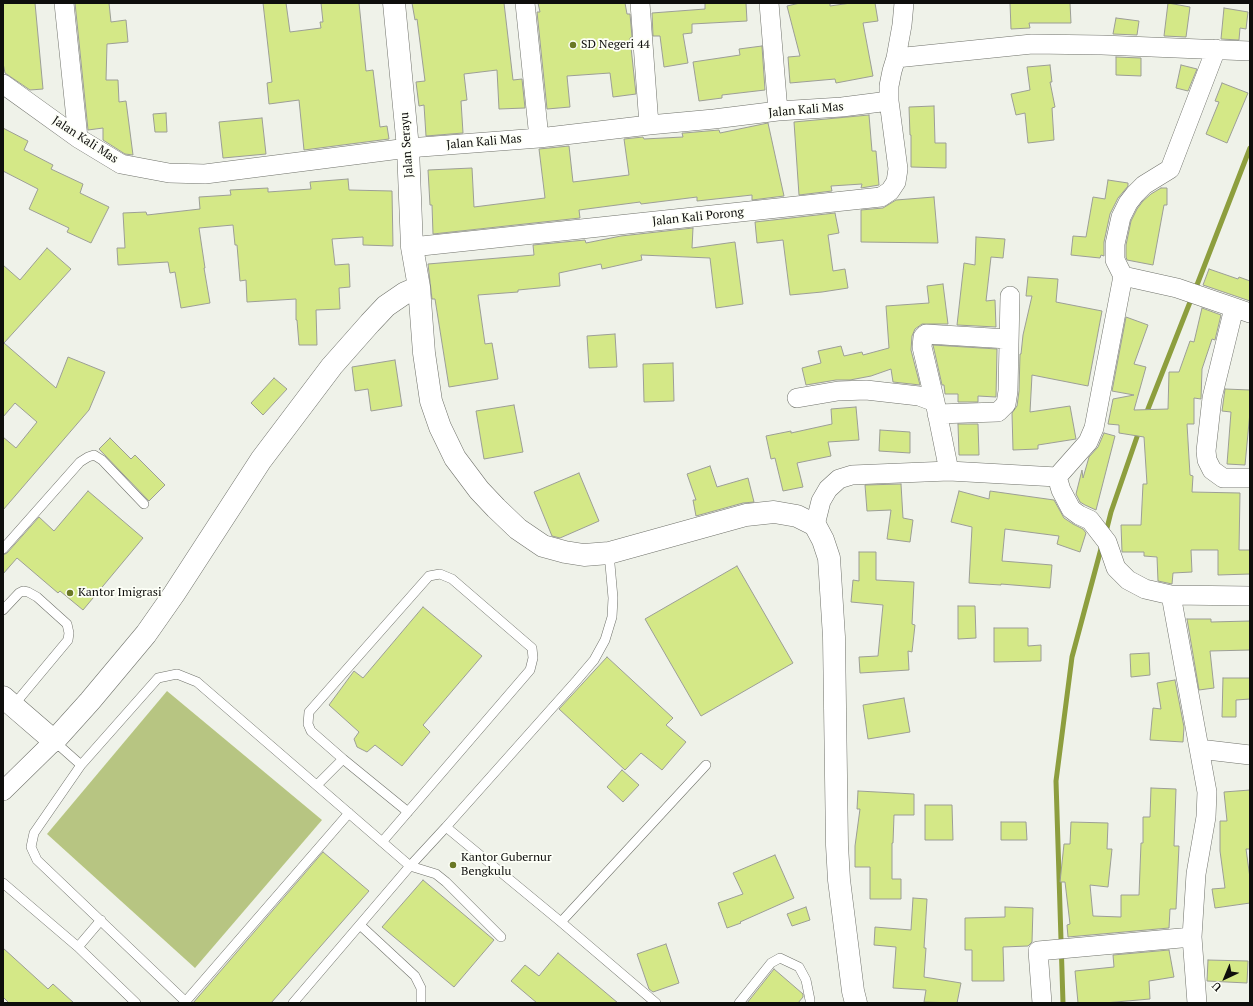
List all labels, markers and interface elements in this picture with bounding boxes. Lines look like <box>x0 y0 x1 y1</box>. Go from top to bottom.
place label: SD Negeri 44 <box>581 38 650 52</box>
marker: SD Negeri 44 <box>568 40 578 50</box>
street label: Jalan Kali Mas <box>768 100 844 120</box>
street label: Jalan Serayu <box>398 112 416 178</box>
street label: Jalan Kali Mas <box>49 113 121 167</box>
street label: Jalan Kali Mas <box>446 132 522 152</box>
street label: Jalan Kali Porong <box>652 205 744 229</box>
place label: Kantor Imigrasi <box>78 586 162 600</box>
marker: Kantor Imigrasi <box>65 588 75 598</box>
place label: Kantor Gubernur Bengkulu <box>461 851 552 879</box>
marker: Kantor Gubernur Bengkulu <box>448 860 458 870</box>
north arrow <box>1205 958 1245 998</box>
text: U <box>1209 979 1224 994</box>

